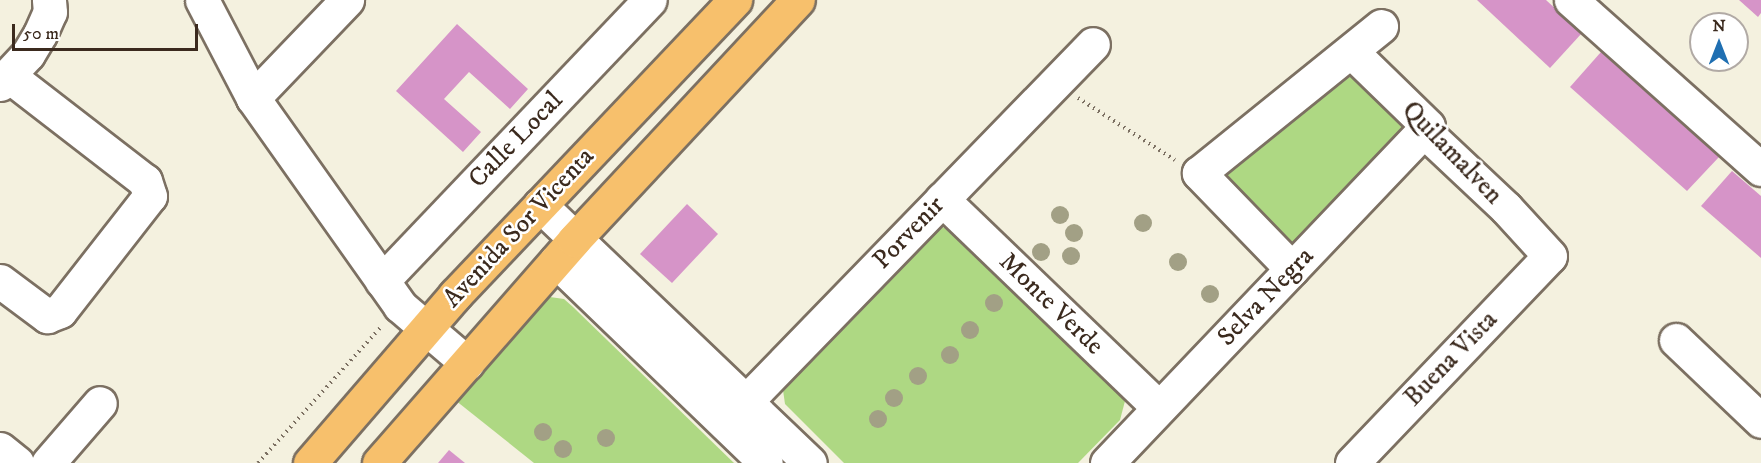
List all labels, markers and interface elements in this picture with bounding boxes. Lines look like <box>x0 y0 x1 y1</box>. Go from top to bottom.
scale bar <box>15 12 201 50</box>
north arrow <box>1689 12 1749 72</box>
text: N <box>1712 16 1726 36</box>
text: 50 m <box>23 23 59 45</box>
street label: Calle Local <box>463 85 569 195</box>
street label: Quilamalven <box>1395 95 1509 211</box>
street label: Avenida Sor Vicenta <box>437 142 601 314</box>
street label: Porvenir <box>867 190 951 276</box>
street label: Selva Negra <box>1211 241 1321 353</box>
street label: Monte Verde <box>992 246 1110 362</box>
street label: Buena Vista <box>1398 305 1504 413</box>

